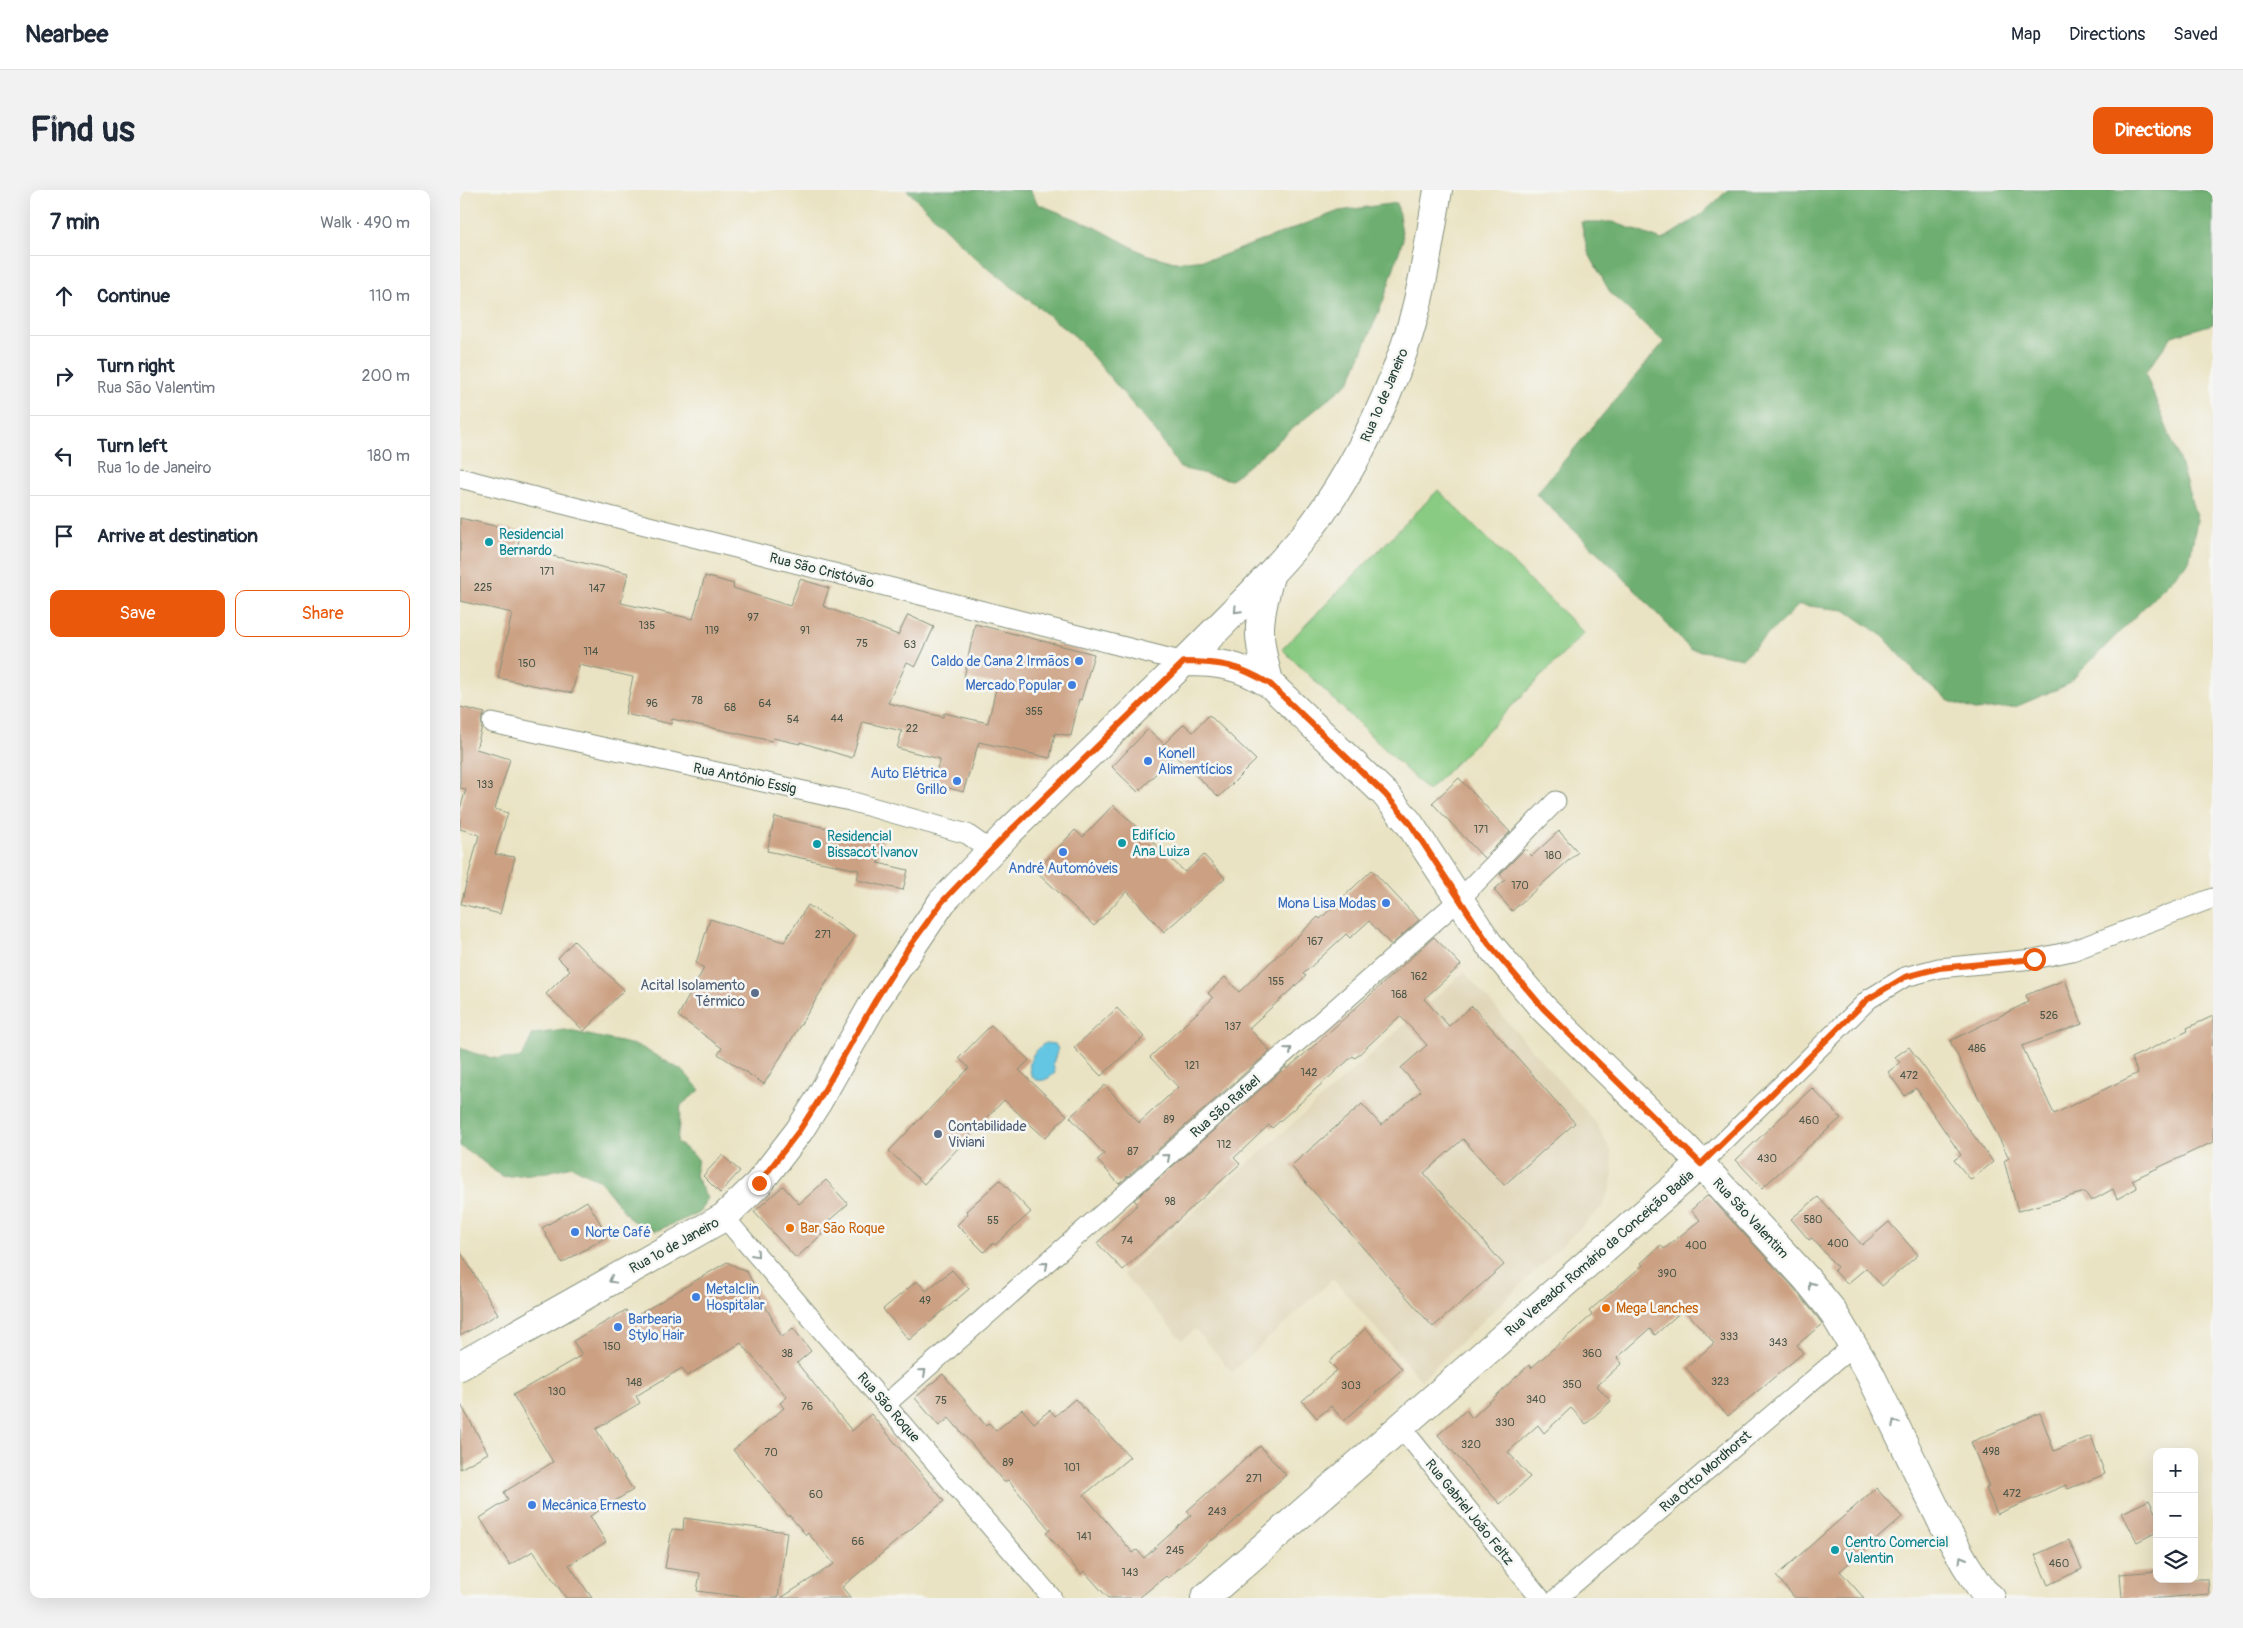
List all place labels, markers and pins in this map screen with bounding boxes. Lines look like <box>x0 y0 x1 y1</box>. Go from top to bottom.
place label: Residencial Bernardo <box>499 526 564 559</box>
marker: Residencial Bernardo <box>483 536 495 548</box>
place label: Caldo de Cana 2 Irmãos <box>931 653 1070 670</box>
marker: Caldo de Cana 2 Irmãos <box>1073 655 1085 667</box>
place label: Mercado Popular <box>965 677 1062 694</box>
marker: Mercado Popular <box>1066 679 1078 691</box>
place label: Konell Alimentícios <box>1158 745 1233 778</box>
marker: Konell Alimentícios <box>1142 755 1154 767</box>
place label: Auto Elétrica Grillo <box>870 765 947 798</box>
marker: Auto Elétrica Grillo <box>951 775 963 787</box>
place label: Edifício Ana Luiza <box>1132 827 1190 860</box>
place label: Residencial Bissacot Ivanov <box>827 828 918 861</box>
marker: Edifício Ana Luiza <box>1116 837 1128 849</box>
marker: Residencial Bissacot Ivanov <box>811 838 823 850</box>
marker: André Automóveis <box>1057 846 1069 858</box>
place label: André Automóveis <box>1008 860 1119 877</box>
place label: Mona Lisa Modas <box>1278 895 1377 912</box>
marker: Mona Lisa Modas <box>1380 897 1392 909</box>
place label: Acital Isolamento Térmico <box>640 977 745 1010</box>
marker: Acital Isolamento Térmico <box>749 987 761 999</box>
place label: Contabilidade Viviani <box>948 1118 1027 1151</box>
marker: Contabilidade Viviani <box>932 1128 944 1140</box>
place label: Bar São Roque <box>800 1220 885 1237</box>
marker: Bar São Roque <box>784 1222 796 1234</box>
place label: Norte Café <box>585 1224 651 1241</box>
marker: Norte Café <box>569 1226 581 1238</box>
place label: Metalclin Hospitalar <box>706 1281 765 1314</box>
marker: Metalclin Hospitalar <box>690 1291 702 1303</box>
place label: Mega Lanches <box>1616 1300 1699 1317</box>
marker: Mega Lanches <box>1600 1302 1612 1314</box>
place label: Barbearia Stylo Hair <box>628 1311 685 1344</box>
marker: Barbearia Stylo Hair <box>612 1321 624 1333</box>
place label: Mecânica Ernesto <box>542 1497 647 1514</box>
marker: Mecânica Ernesto <box>526 1499 538 1511</box>
place label: Centro Comercial Valentin <box>1845 1534 1948 1567</box>
marker: Centro Comercial Valentin <box>1829 1544 1841 1556</box>

